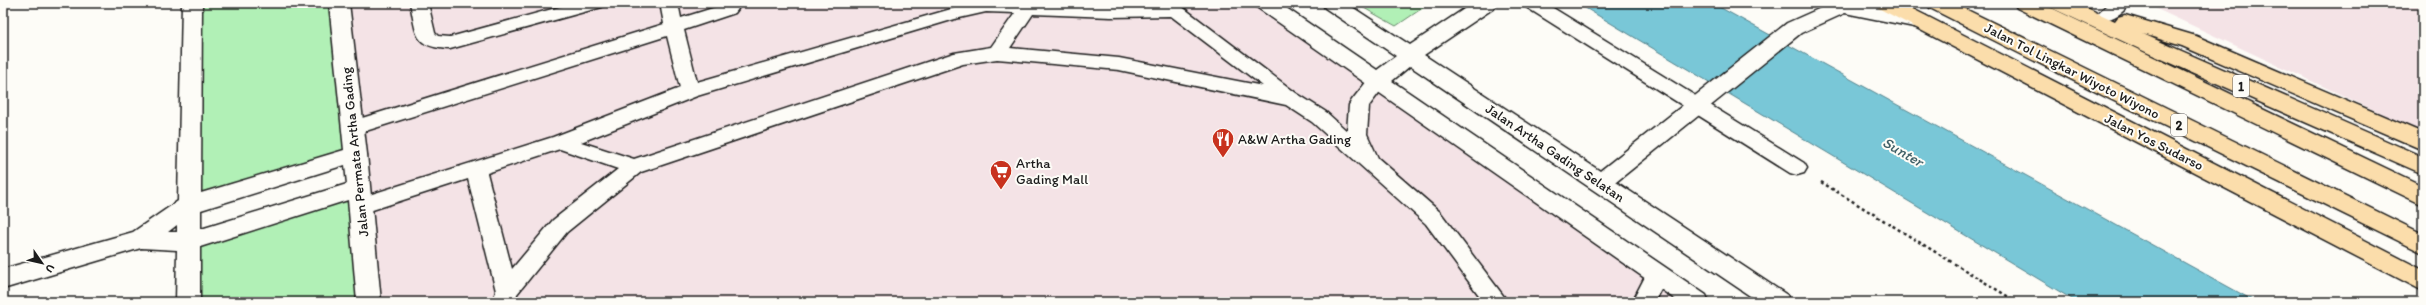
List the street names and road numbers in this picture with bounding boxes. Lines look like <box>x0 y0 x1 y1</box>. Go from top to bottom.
street label: Jalan Tol Lingkar Wiyoto Wiyono <box>1981 19 2163 123</box>
street label: Jalan Permata Artha Gading <box>338 65 372 238</box>
road number: 1 <box>2233 75 2249 97</box>
street label: Jalan Artha Gading Selatan <box>1482 100 1628 206</box>
street label: Jalan Yos Sudarso <box>2102 110 2206 174</box>
road number: 2 <box>2171 114 2187 136</box>

